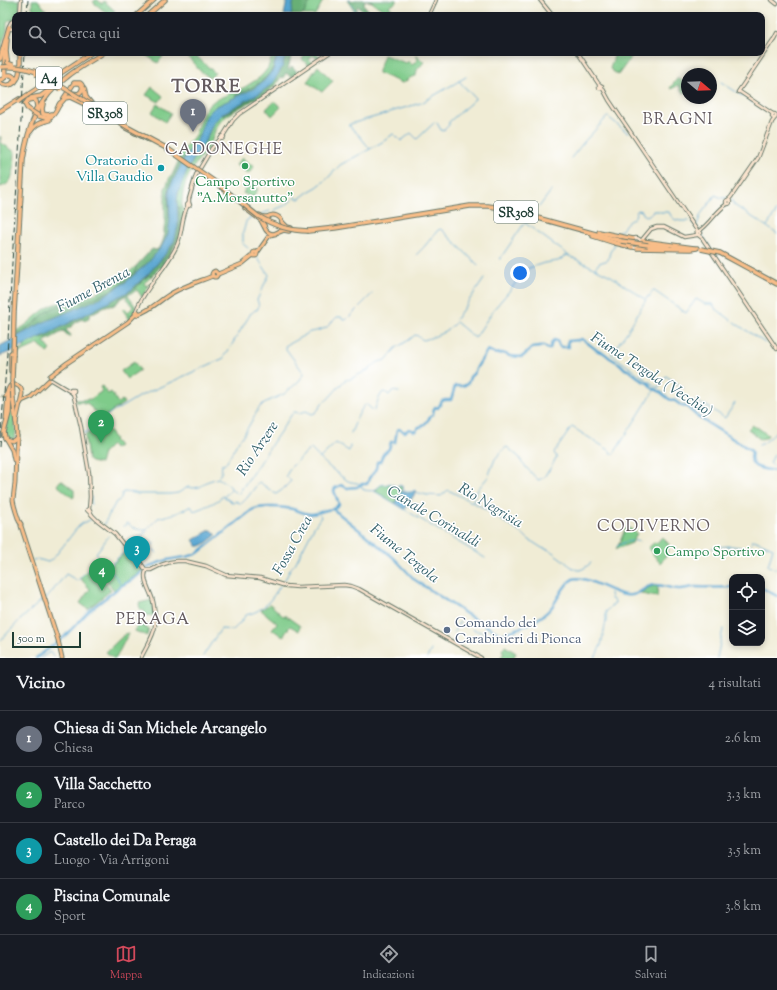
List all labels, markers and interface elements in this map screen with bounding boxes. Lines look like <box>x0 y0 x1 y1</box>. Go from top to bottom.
search box <box>12 12 765 56</box>
icon: search <box>26 23 48 45</box>
text: Cerca qui <box>58 24 120 45</box>
road number: A4 <box>36 67 62 89</box>
north arrow <box>681 68 717 104</box>
district label: TORRE <box>171 75 241 101</box>
pin: 1 <box>180 99 206 132</box>
road number: SR308 <box>83 102 127 124</box>
district label: BRAGNI <box>643 109 713 132</box>
district label: CADONEGHE <box>165 139 283 162</box>
place label: Oratorio di Villa Gaudio <box>76 152 153 188</box>
marker: Campo Sportivo "A.Morsanutto" <box>240 161 250 171</box>
marker: Oratorio di Villa Gaudio <box>156 163 166 173</box>
place label: Campo Sportivo "A.Morsanutto" <box>195 173 295 209</box>
road number: SR308 <box>494 201 538 223</box>
water label: Fiume Brenta <box>53 262 134 318</box>
your location <box>510 263 530 283</box>
water label: Fiume Tergola (Vecchio) <box>586 328 716 423</box>
pin: 2 <box>88 410 114 443</box>
water label: Rio Arzere <box>232 417 284 480</box>
water label: Rio Negrisia <box>454 479 527 534</box>
water label: Canale Corinaldi <box>383 481 484 554</box>
water label: Fossa Crea <box>268 512 318 579</box>
district label: CODIVERNO <box>597 516 711 539</box>
water label: Fiume Tergola <box>365 520 444 589</box>
pin: 3 <box>124 536 150 569</box>
place label: Campo Sportivo <box>665 543 765 563</box>
marker: Campo Sportivo <box>652 546 662 556</box>
pin: 4 <box>89 558 115 591</box>
map controls <box>729 574 765 646</box>
button: locate <box>729 574 765 610</box>
district label: PERAGA <box>116 609 190 632</box>
button: layers <box>729 610 765 646</box>
place label: Comando dei Carabinieri di Pionca <box>455 614 582 650</box>
marker: Comando dei Carabinieri di Pionca <box>442 625 452 635</box>
scale bar <box>12 630 81 649</box>
text: 500 m <box>18 631 45 647</box>
text: Vicino <box>16 672 65 696</box>
text: 4 risultati <box>709 675 761 693</box>
text: Chiesa di San Michele Arcangelo <box>54 719 267 740</box>
text: 1 <box>27 730 31 748</box>
text: 2.6 km <box>725 730 761 748</box>
text: Chiesa <box>54 740 93 758</box>
text: Villa Sacchetto <box>54 775 151 796</box>
text: 2 <box>26 786 32 804</box>
text: 3.3 km <box>727 786 761 804</box>
text: Parco <box>54 796 85 814</box>
text: Castello dei Da Peraga <box>54 831 197 852</box>
text: 3 <box>26 842 32 860</box>
text: 3.5 km <box>727 842 761 860</box>
text: Luogo · Via Arrigoni <box>54 852 169 870</box>
text: Piscina Comunale <box>54 887 170 908</box>
text: 4 <box>26 898 32 916</box>
text: 3.8 km <box>725 898 761 916</box>
text: Sport <box>54 908 85 926</box>
tab: Mappa <box>110 943 142 983</box>
tab: Indicazioni <box>362 943 415 983</box>
tab: Salvati <box>635 943 667 983</box>

